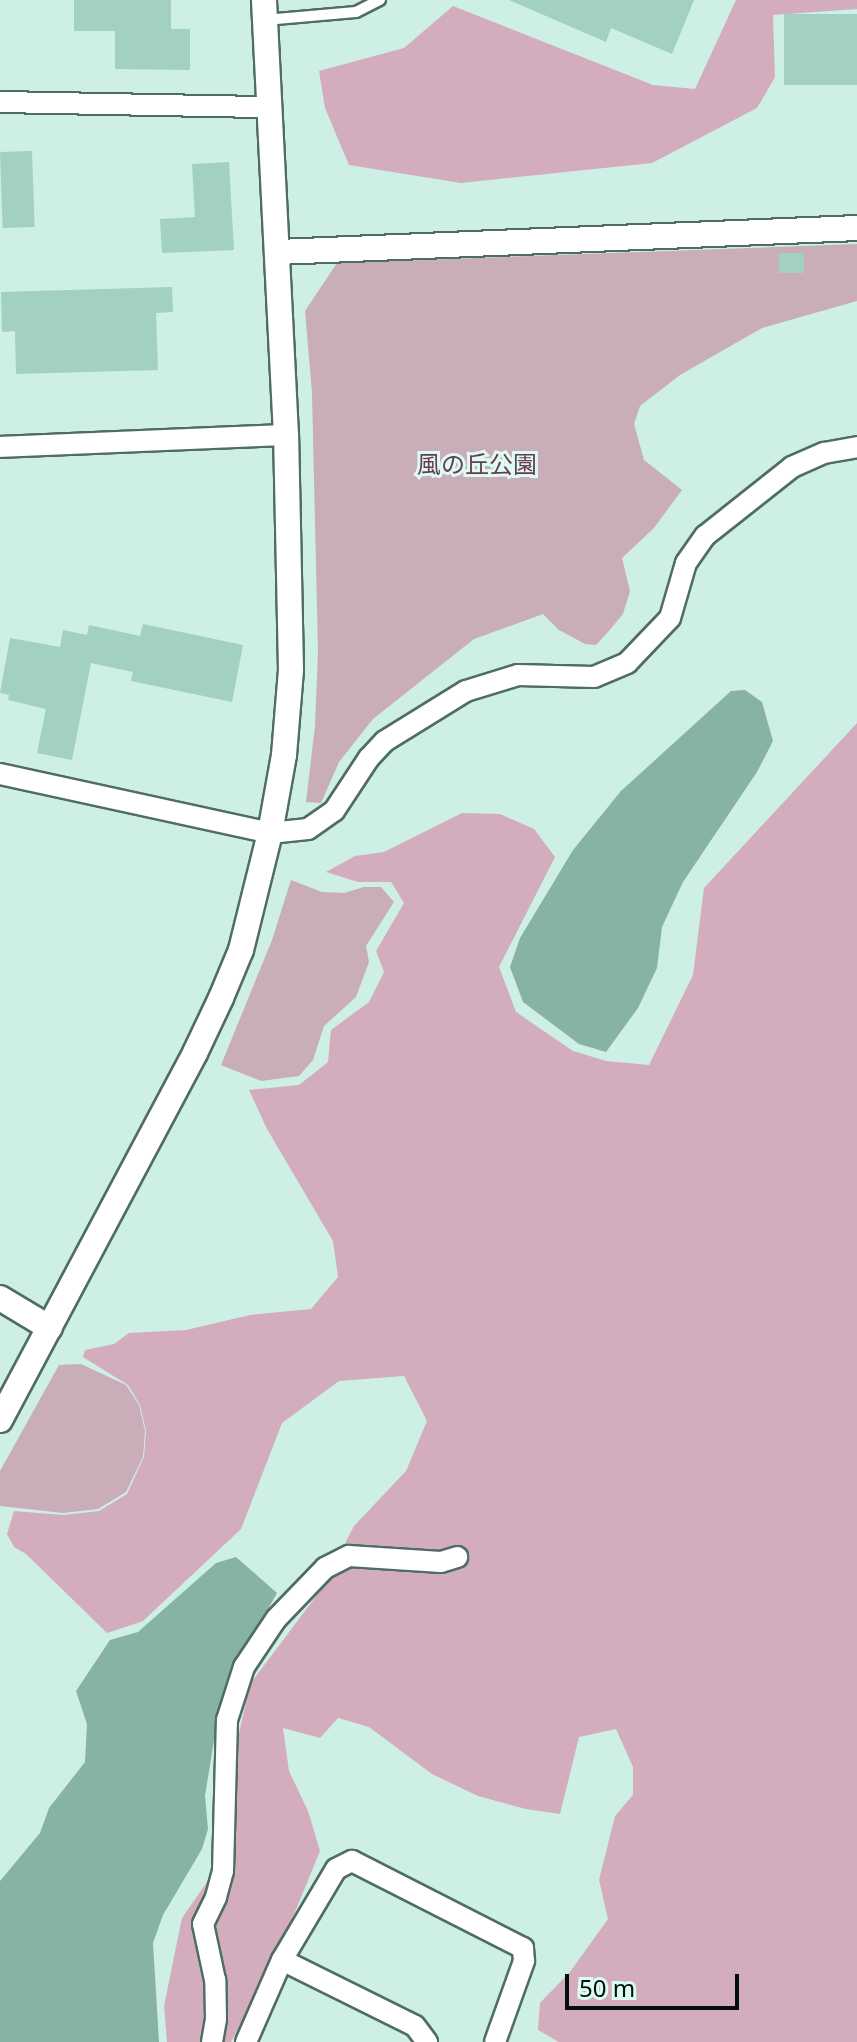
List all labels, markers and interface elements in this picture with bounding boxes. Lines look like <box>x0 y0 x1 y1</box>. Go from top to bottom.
park label: 風の丘公園 <box>417 450 537 478</box>
scale bar <box>569 1958 743 2008</box>
text: 50 m <box>579 1971 635 2004</box>

